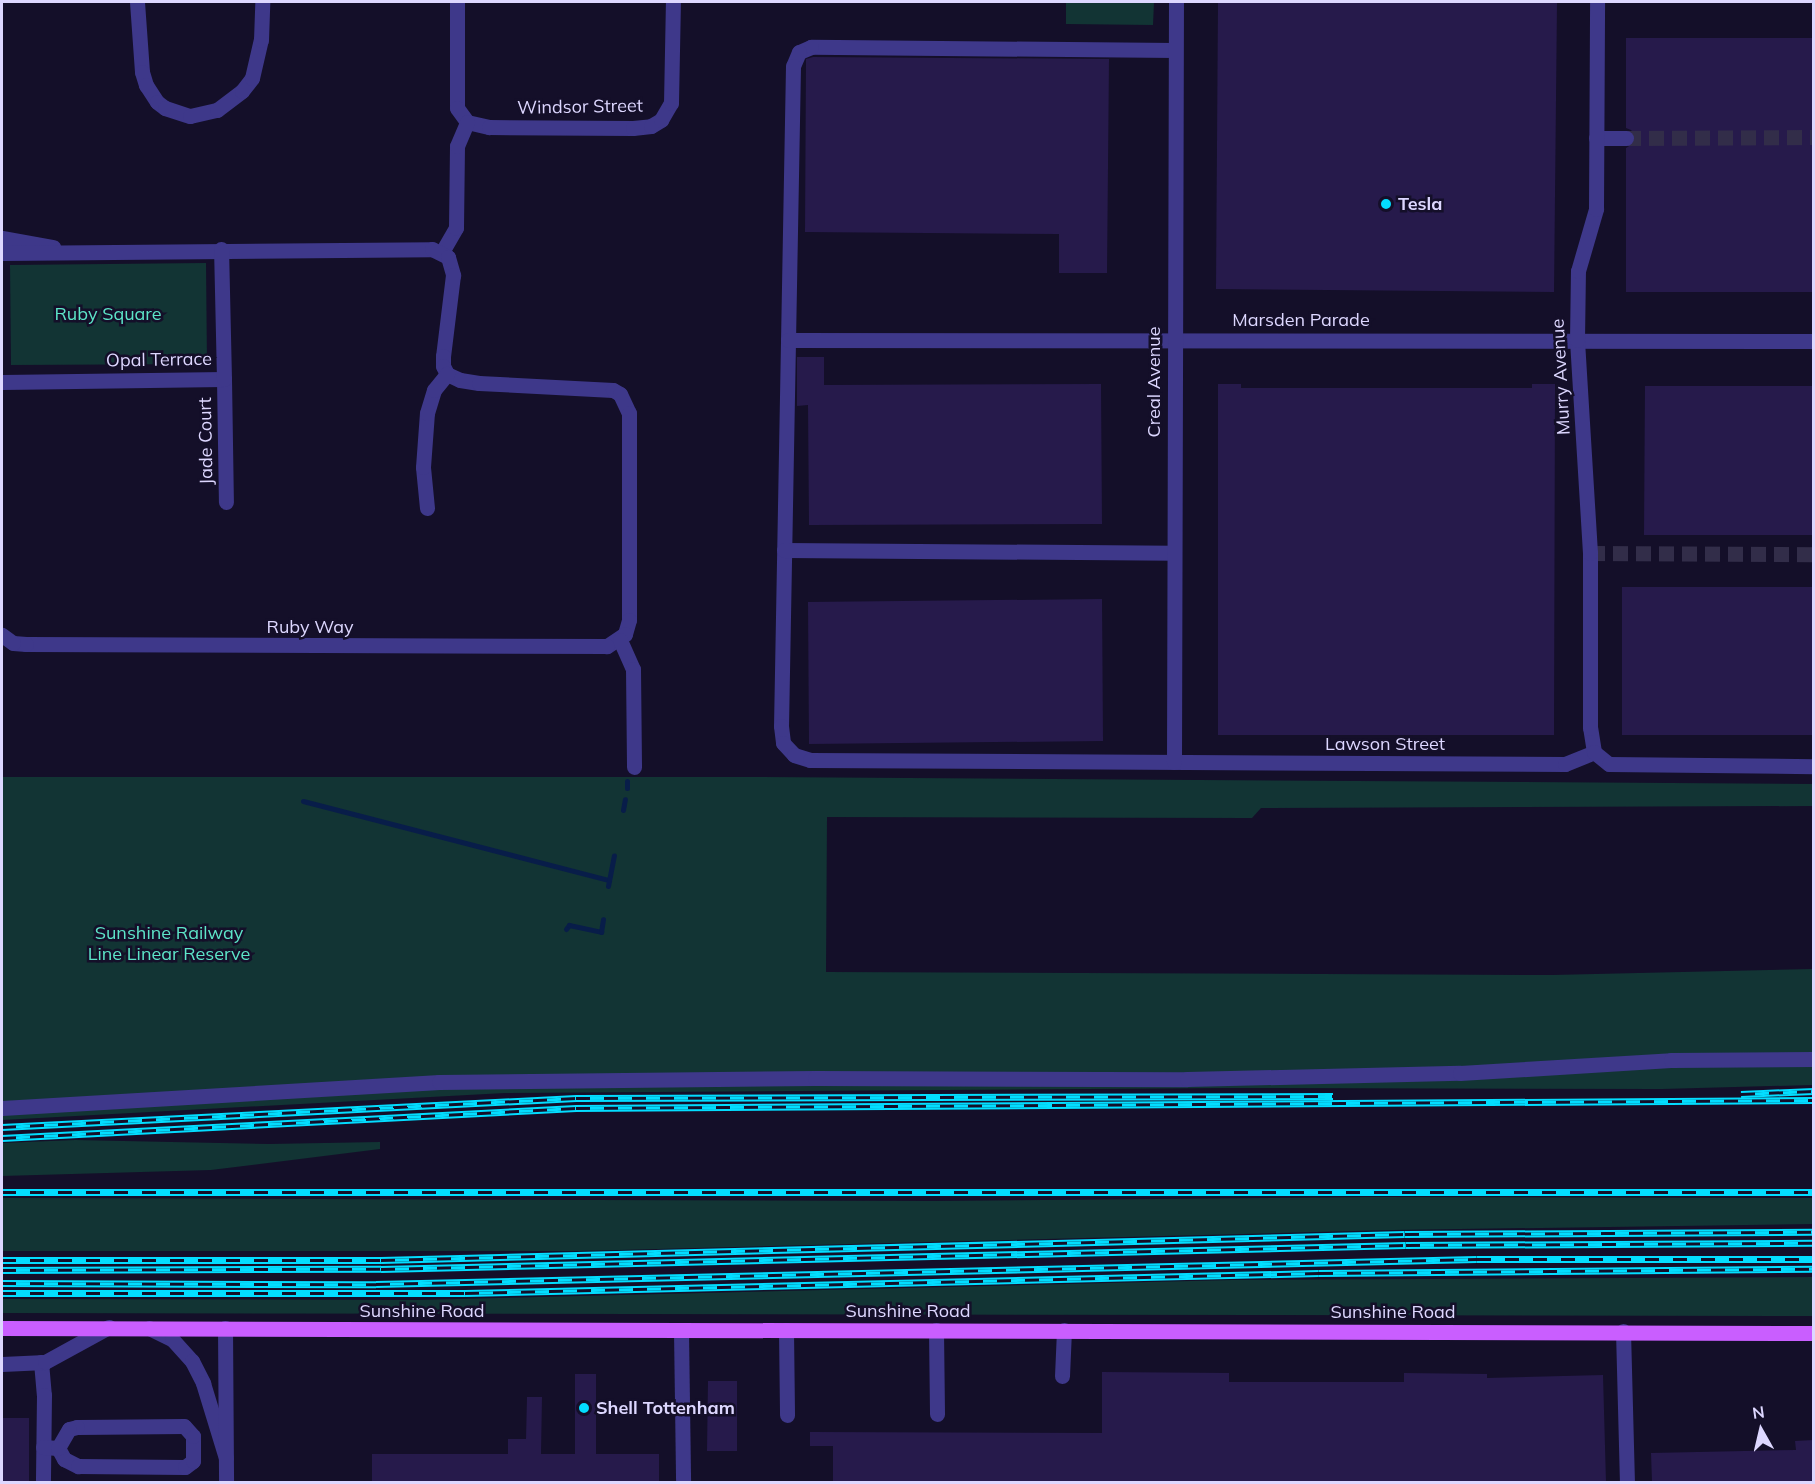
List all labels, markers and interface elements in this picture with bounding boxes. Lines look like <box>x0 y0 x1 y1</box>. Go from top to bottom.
street label: Windsor Street <box>517 95 643 119</box>
place label: Tesla <box>1398 193 1442 215</box>
marker: Tesla <box>1379 197 1393 211</box>
park label: Ruby Square <box>54 303 162 325</box>
street label: Marsden Parade <box>1232 309 1370 331</box>
street label: Murry Avenue <box>1547 318 1575 436</box>
street label: Creal Avenue <box>1143 326 1165 438</box>
street label: Opal Terrace <box>106 348 212 372</box>
street label: Jade Court <box>194 397 218 485</box>
street label: Ruby Way <box>266 616 354 638</box>
street label: Lawson Street <box>1325 733 1445 755</box>
park label: Sunshine Railway Line Linear Reserve <box>88 923 250 966</box>
street label: Sunshine Road <box>359 1300 485 1322</box>
street label: Sunshine Road <box>845 1300 971 1322</box>
street label: Sunshine Road <box>1330 1301 1456 1323</box>
place label: Shell Tottenham <box>596 1397 735 1419</box>
north arrow <box>1731 1400 1791 1460</box>
marker: Shell Tottenham <box>577 1401 591 1415</box>
text: N <box>1751 1401 1766 1423</box>

